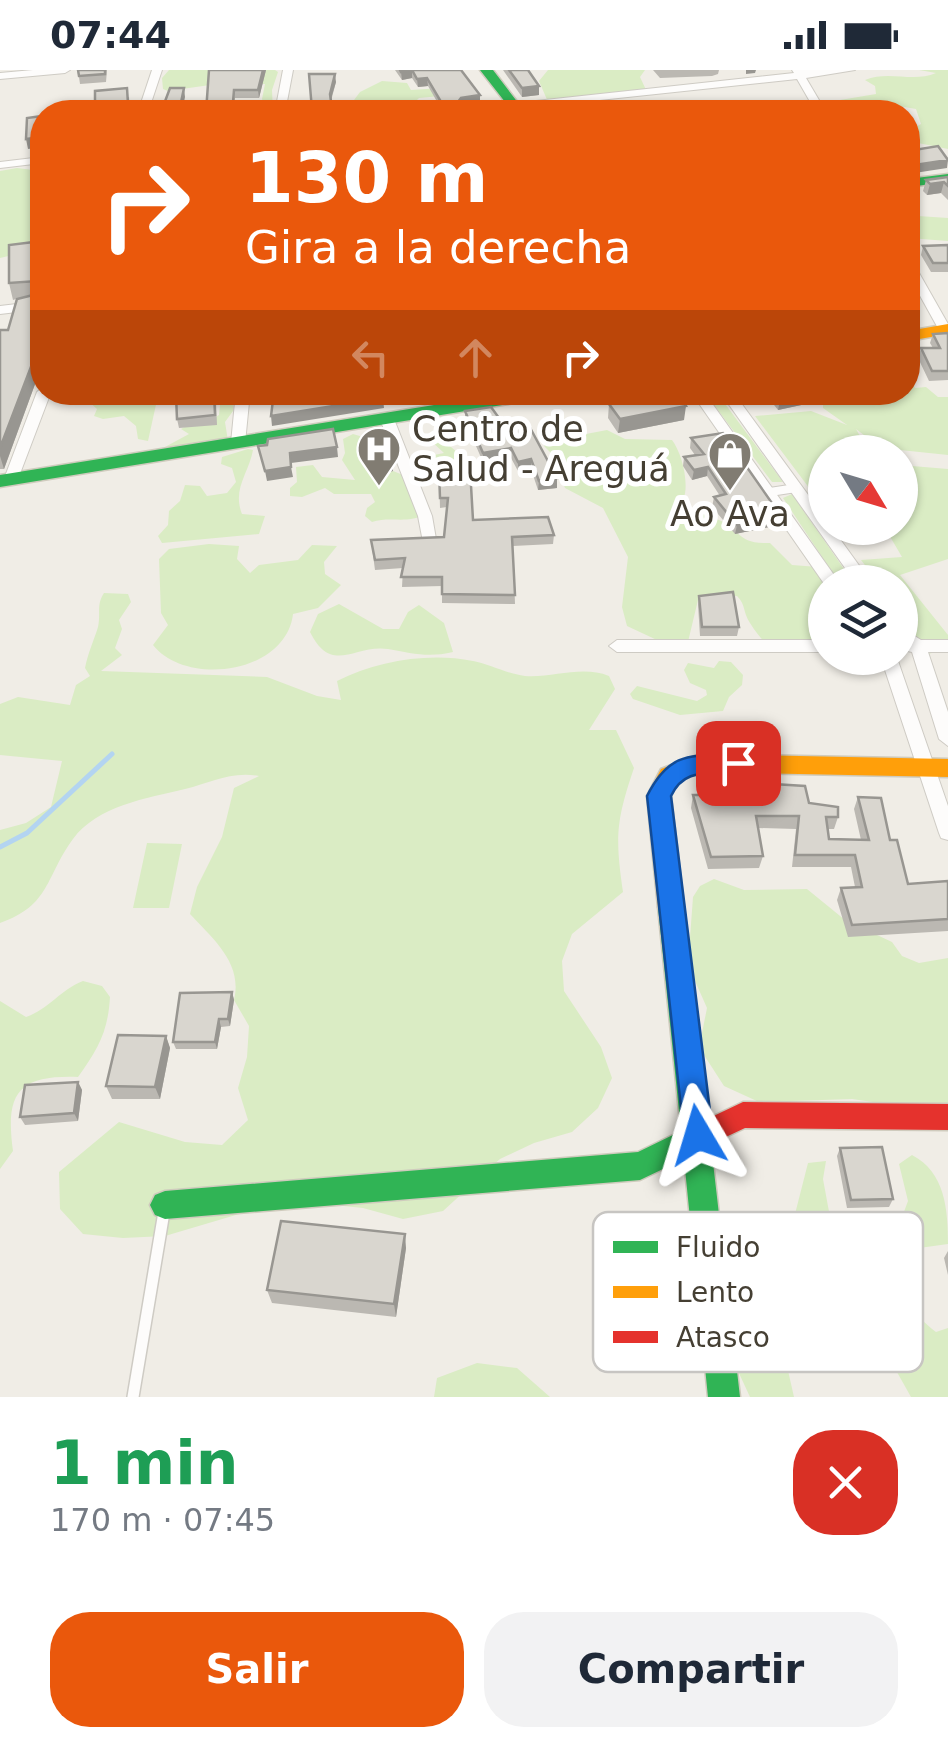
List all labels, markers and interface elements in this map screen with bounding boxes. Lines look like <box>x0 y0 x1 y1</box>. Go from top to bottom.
text: 07:44 <box>50 13 171 57</box>
text: 130 m <box>245 137 488 219</box>
icon: right <box>80 140 210 270</box>
text: Gira a la derecha <box>245 221 631 274</box>
icon: left <box>343 330 398 385</box>
icon: ahead <box>448 330 503 385</box>
icon: right <box>553 330 608 385</box>
place label: Centro de Salud - Areguá <box>412 409 670 489</box>
hospital icon: Centro de Salud - Areguá <box>356 426 402 487</box>
shop icon: Ao Ava <box>707 431 753 492</box>
north arrow <box>808 435 918 545</box>
map controls <box>808 435 918 675</box>
place label: Ao Ava <box>670 494 790 534</box>
button: layers <box>808 565 918 675</box>
pin <box>696 721 781 806</box>
icon: arrive <box>711 736 766 791</box>
position arrow <box>646 1083 750 1187</box>
legend <box>593 1212 923 1372</box>
text: Fluido <box>676 1231 760 1264</box>
text: Lento <box>676 1276 754 1309</box>
text: Atasco <box>676 1321 770 1354</box>
text: 1 min <box>50 1428 238 1498</box>
button: close <box>793 1430 898 1535</box>
text: 170 m · 07:45 <box>50 1501 275 1539</box>
button: Salir <box>50 1612 464 1727</box>
button: Compartir <box>484 1612 898 1727</box>

